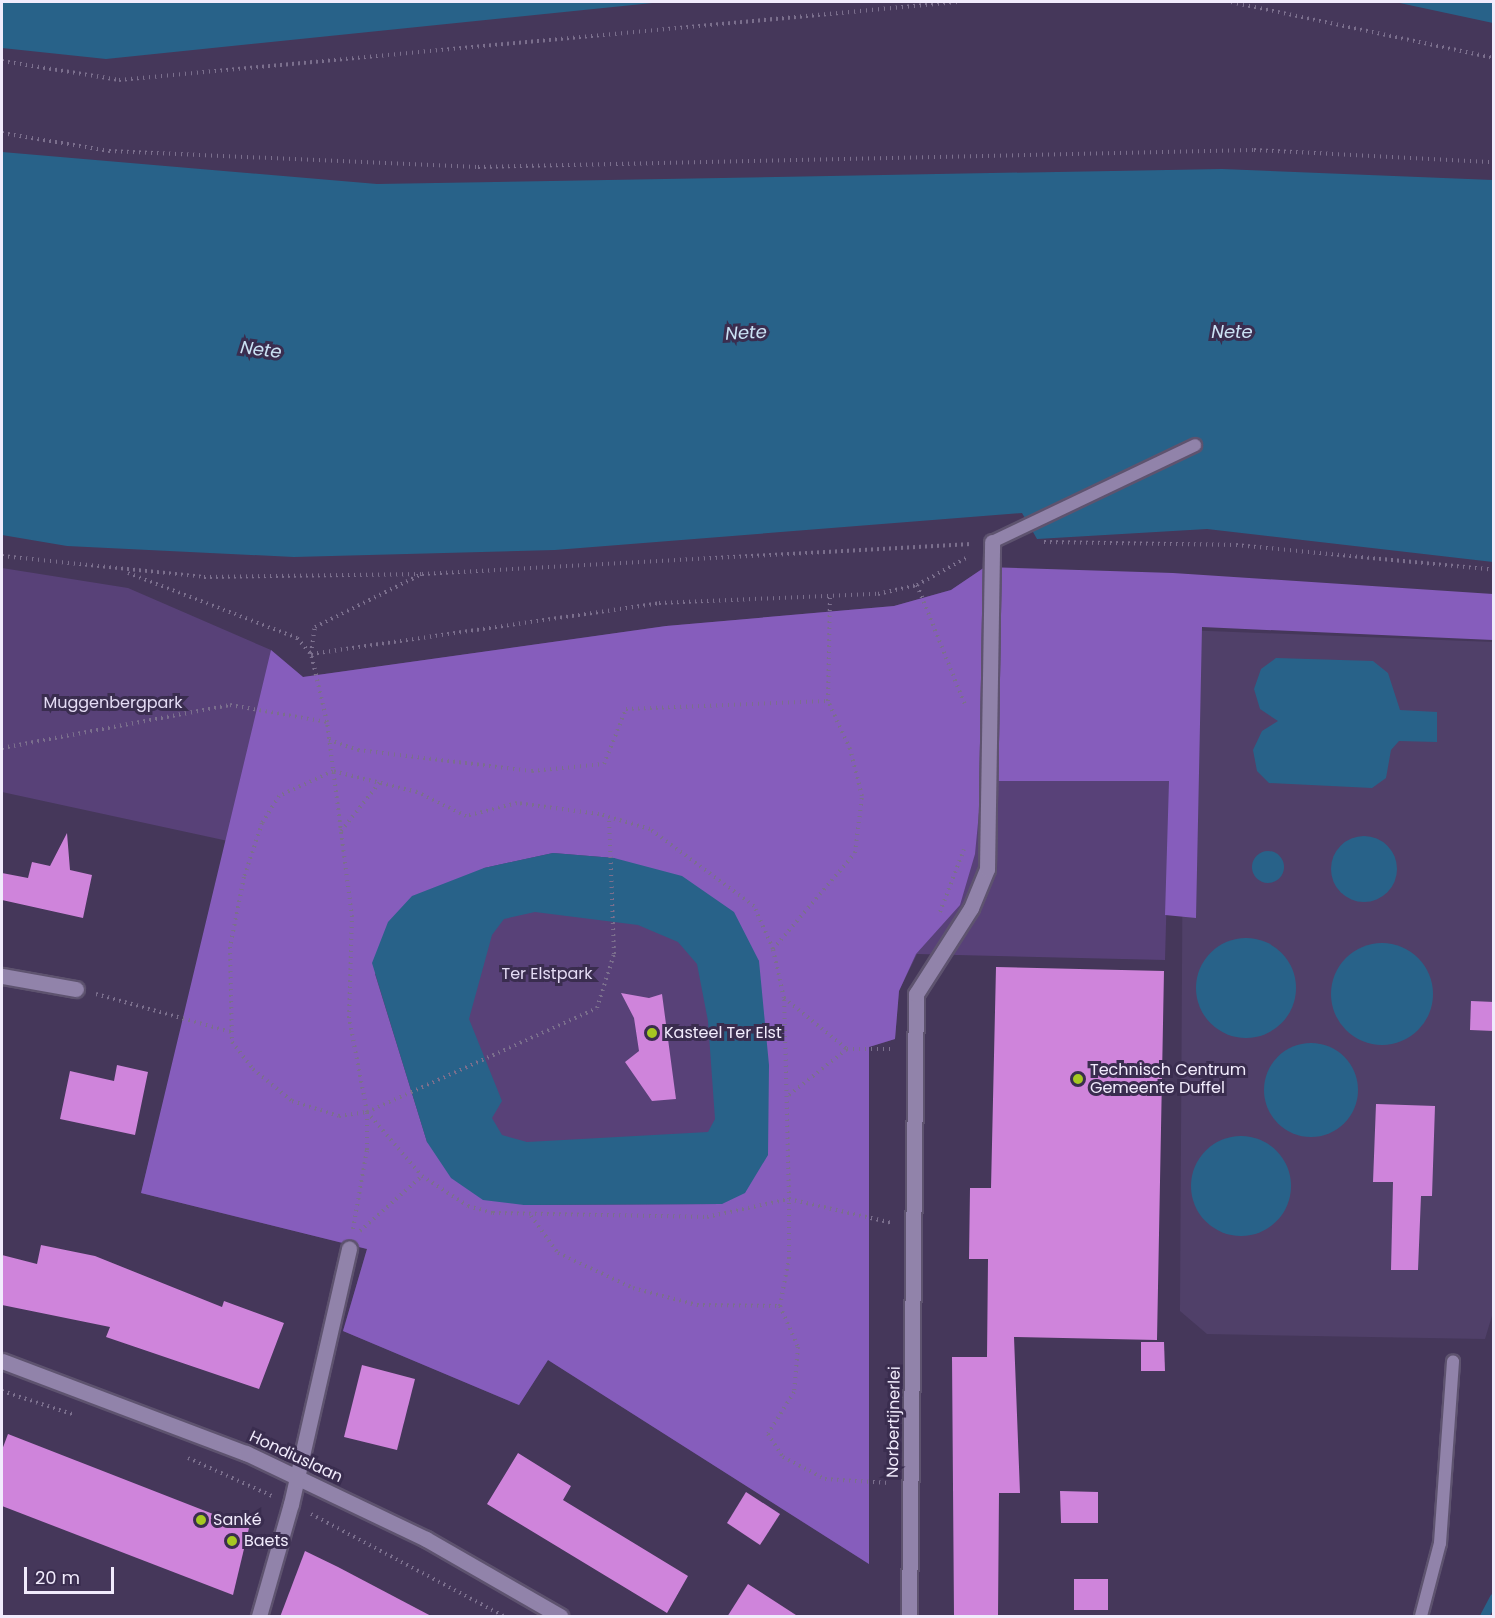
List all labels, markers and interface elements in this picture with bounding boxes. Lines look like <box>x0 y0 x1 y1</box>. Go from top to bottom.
water label: Nete <box>725 321 767 345</box>
water label: Nete <box>1211 321 1253 343</box>
water label: Nete <box>239 337 283 363</box>
park label: Muggenbergpark <box>43 693 183 713</box>
park label: Ter Elstpark <box>502 964 592 984</box>
place label: Kasteel Ter Elst <box>664 1023 782 1043</box>
marker: Kasteel Ter Elst <box>645 1026 659 1040</box>
place label: Technisch Centrum Gemeente Duffel <box>1090 1060 1246 1098</box>
marker: Technisch Centrum Gemeente Duffel <box>1071 1072 1085 1086</box>
street label: Norbertijnerlei <box>883 1366 905 1478</box>
street label: Hondiuslaan <box>246 1427 346 1487</box>
place label: Sanké <box>213 1510 262 1530</box>
marker: Sanké <box>194 1513 208 1527</box>
place label: Baets <box>244 1531 289 1551</box>
marker: Baets <box>225 1534 239 1548</box>
scale bar <box>27 1555 117 1593</box>
text: 20 m <box>35 1565 80 1590</box>

